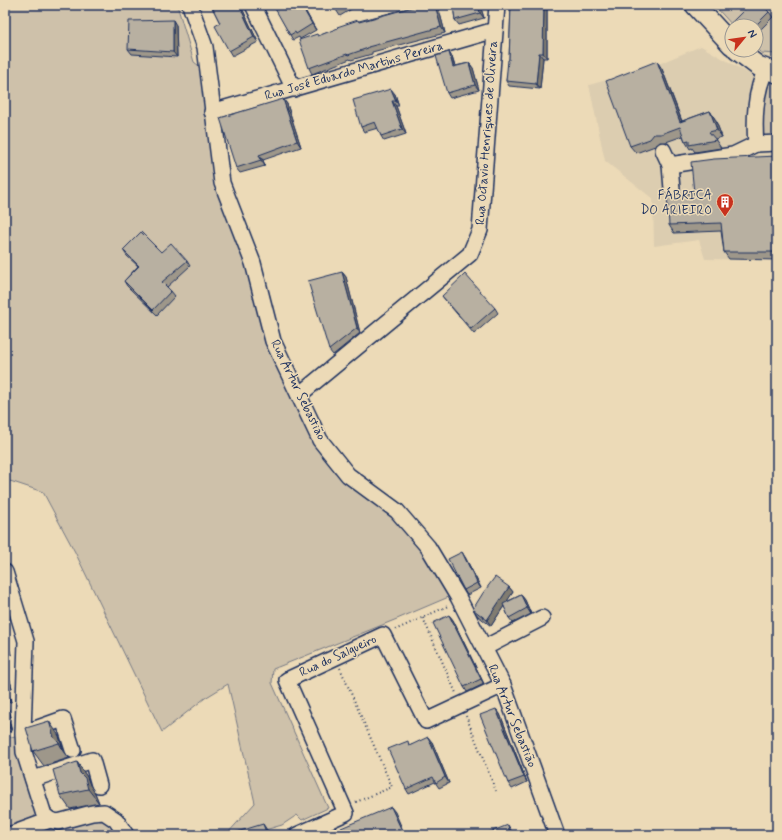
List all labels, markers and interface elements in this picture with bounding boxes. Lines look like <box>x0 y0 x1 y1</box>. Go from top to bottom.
north arrow <box>724 18 764 58</box>
text: N <box>744 27 760 40</box>
street label: Rua José Eduardo Martins Pereira <box>263 37 446 105</box>
street label: Rua Octavio Henriques de Oliveira <box>472 40 502 226</box>
place label: FÁBRICA DO ARIEIRO <box>640 186 712 219</box>
building icon: FÁBRICA DO ARIEIRO <box>715 192 735 217</box>
street label: Rua Artur Sebastião <box>266 337 330 443</box>
street label: Rua do Salgueiro <box>297 631 379 681</box>
street label: Rua Artur Sebastião <box>484 662 541 770</box>

